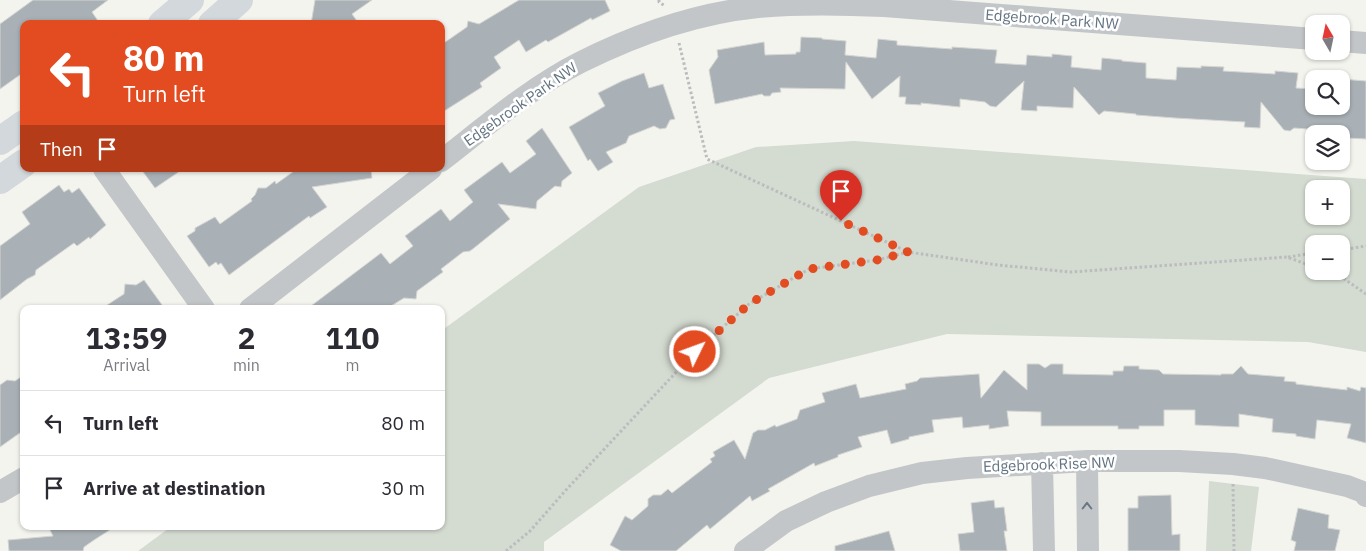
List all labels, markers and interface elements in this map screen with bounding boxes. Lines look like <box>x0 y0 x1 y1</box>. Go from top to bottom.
street label: Edgebrook Park NW <box>985 5 1120 33</box>
north arrow <box>1305 15 1350 60</box>
map controls <box>1305 15 1350 280</box>
text: 80 m <box>123 35 205 81</box>
icon: left <box>40 40 105 105</box>
street label: Edgebrook Park NW <box>460 58 581 150</box>
button: search <box>1305 70 1350 115</box>
text: Turn left <box>123 79 206 108</box>
button: layers <box>1305 125 1350 170</box>
icon: arrive <box>93 135 121 163</box>
text: Then <box>40 137 83 161</box>
pin <box>820 170 862 221</box>
icon: arrive <box>827 177 855 205</box>
button: + <box>1305 180 1350 225</box>
button: − <box>1305 235 1350 280</box>
text: 13:59 <box>86 318 167 357</box>
text: 2 <box>237 318 255 357</box>
text: 110 <box>325 318 379 357</box>
position arrow <box>668 325 720 377</box>
text: Arrival <box>103 355 150 375</box>
text: min <box>233 355 260 375</box>
text: m <box>345 355 359 375</box>
icon: left <box>40 409 68 437</box>
text: Turn left <box>83 411 159 435</box>
text: 80 m <box>381 411 425 435</box>
street label: Edgebrook Rise NW <box>983 452 1116 476</box>
icon: arrive <box>40 474 68 502</box>
text: Arrive at destination <box>83 476 266 500</box>
text: 30 m <box>381 476 425 500</box>
one-way arrow <box>1082 502 1092 510</box>

